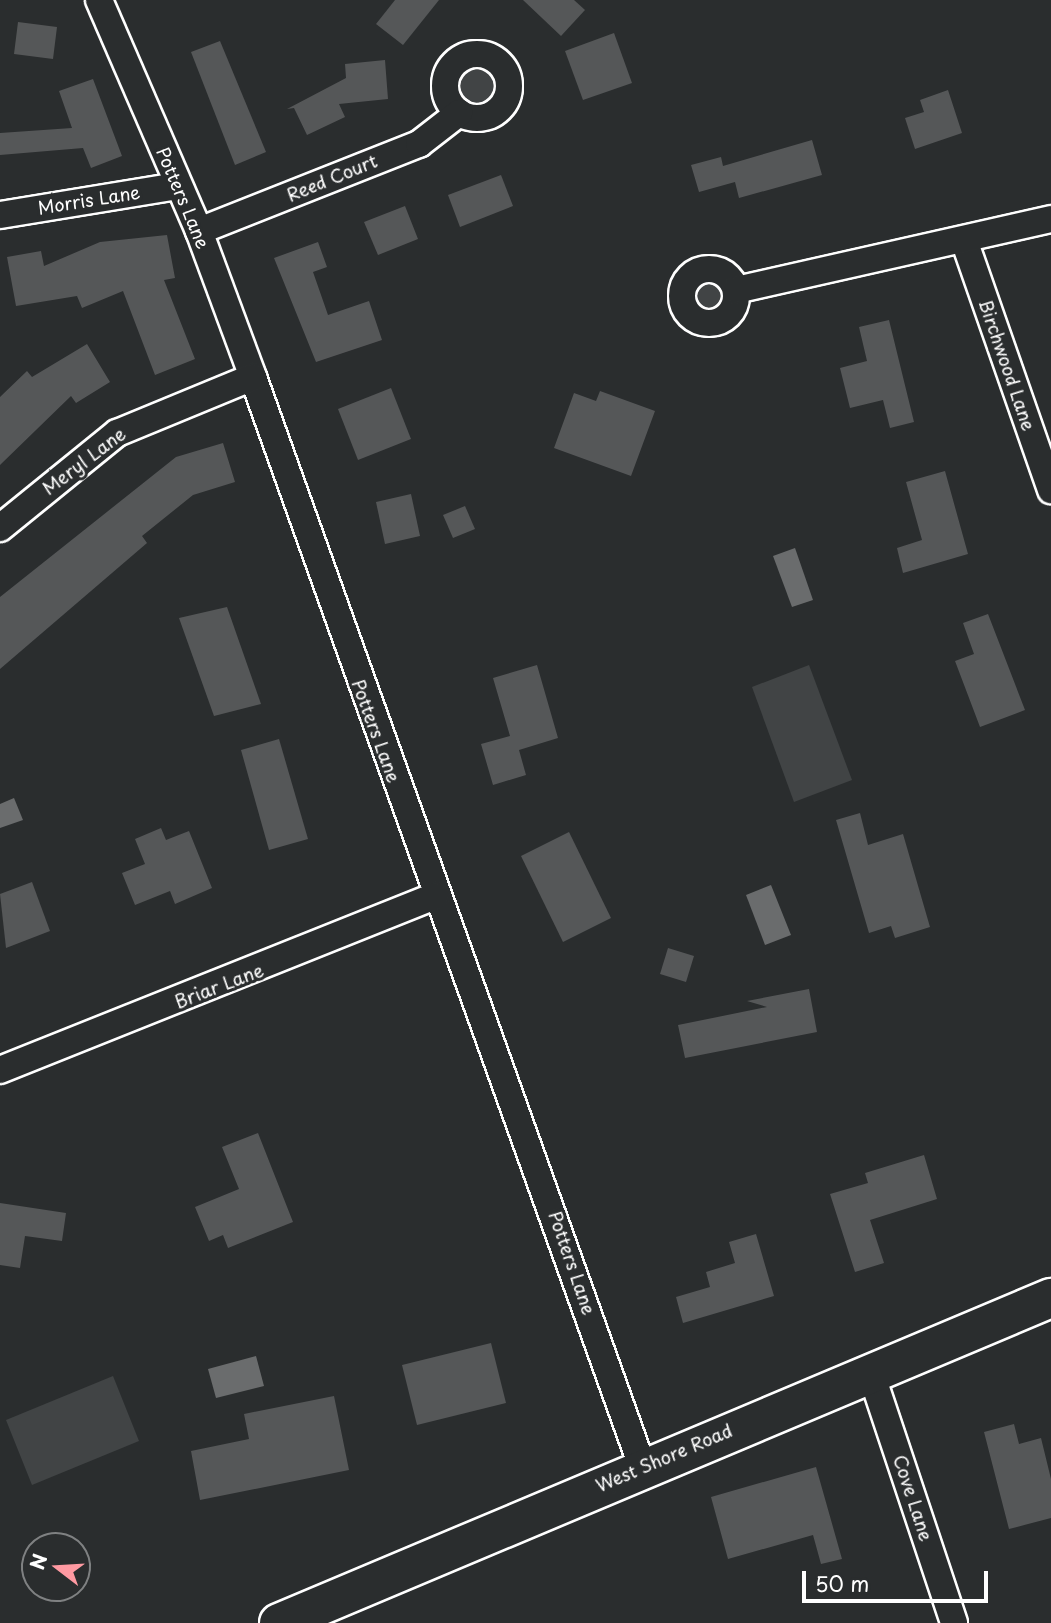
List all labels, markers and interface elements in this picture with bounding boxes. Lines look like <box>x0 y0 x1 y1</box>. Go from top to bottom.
street label: Potters Lane <box>152 144 214 252</box>
street label: Reed Court <box>283 150 381 206</box>
street label: Morris Lane <box>36 181 142 219</box>
street label: Birchwood Lane <box>974 296 1040 434</box>
street label: Meryl Lane <box>38 423 130 499</box>
street label: Potters Lane <box>347 676 405 786</box>
street label: Briar Lane <box>172 959 266 1013</box>
street label: Potters Lane <box>544 1208 600 1318</box>
street label: West Shore Road <box>592 1419 736 1497</box>
street label: Cove Lane <box>889 1452 937 1544</box>
north arrow <box>21 1532 91 1602</box>
text: N <box>22 1550 53 1573</box>
scale bar <box>806 1556 992 1600</box>
text: 50 m <box>815 1567 869 1599</box>

